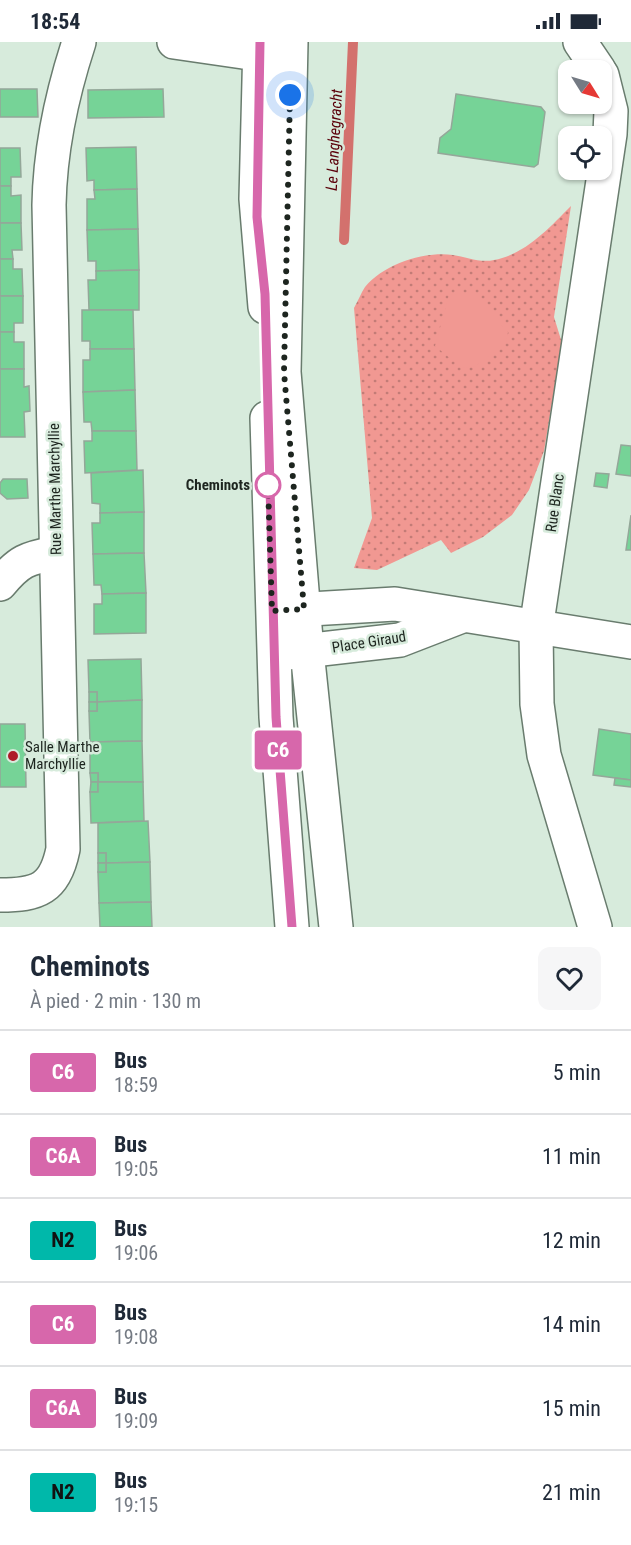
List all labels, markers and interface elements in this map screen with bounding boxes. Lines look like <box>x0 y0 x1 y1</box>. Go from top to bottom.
text: 18:54 <box>30 9 81 34</box>
north arrow <box>558 60 612 114</box>
map controls <box>558 60 612 180</box>
your location <box>275 80 305 110</box>
water label: Le Langhegracht <box>322 88 346 191</box>
button: locate <box>558 126 612 180</box>
street label: Rue Marthe Marchyllie <box>45 423 65 555</box>
marker: Cheminots <box>255 472 281 498</box>
street label: Rue Blanc <box>542 473 568 533</box>
place label: Cheminots <box>186 476 250 494</box>
street label: Place Giraud <box>331 627 407 657</box>
line badge: C6 <box>251 730 305 770</box>
place label: Salle Marthe Marchyllie <box>25 738 100 773</box>
text: C6 <box>267 738 289 762</box>
marker: Salle Marthe Marchyllie <box>6 749 20 763</box>
button: heart <box>538 947 601 1010</box>
text: Cheminots <box>30 950 150 983</box>
text: À pied · 2 min · 130 m <box>30 989 201 1013</box>
text: Bus <box>114 1048 147 1073</box>
text: C6 <box>52 1060 74 1084</box>
text: 5 min <box>553 1060 601 1085</box>
text: 18:59 <box>114 1073 158 1097</box>
text: Bus <box>114 1132 147 1157</box>
text: C6A <box>45 1144 81 1168</box>
text: 11 min <box>542 1144 601 1169</box>
text: 19:05 <box>114 1157 158 1181</box>
text: Bus <box>114 1216 147 1241</box>
text: N2 <box>51 1228 75 1252</box>
text: 12 min <box>542 1228 601 1253</box>
text: 19:06 <box>114 1241 158 1265</box>
text: Bus <box>114 1300 147 1325</box>
text: C6 <box>52 1312 74 1336</box>
text: 14 min <box>542 1312 601 1337</box>
text: 19:08 <box>114 1325 158 1349</box>
text: Bus <box>114 1384 147 1409</box>
text: C6A <box>45 1396 81 1420</box>
text: 15 min <box>542 1396 601 1421</box>
text: 19:09 <box>114 1409 158 1433</box>
text: Bus <box>114 1468 147 1493</box>
text: N2 <box>51 1480 75 1504</box>
text: 21 min <box>542 1480 601 1505</box>
text: 19:15 <box>114 1493 158 1517</box>

